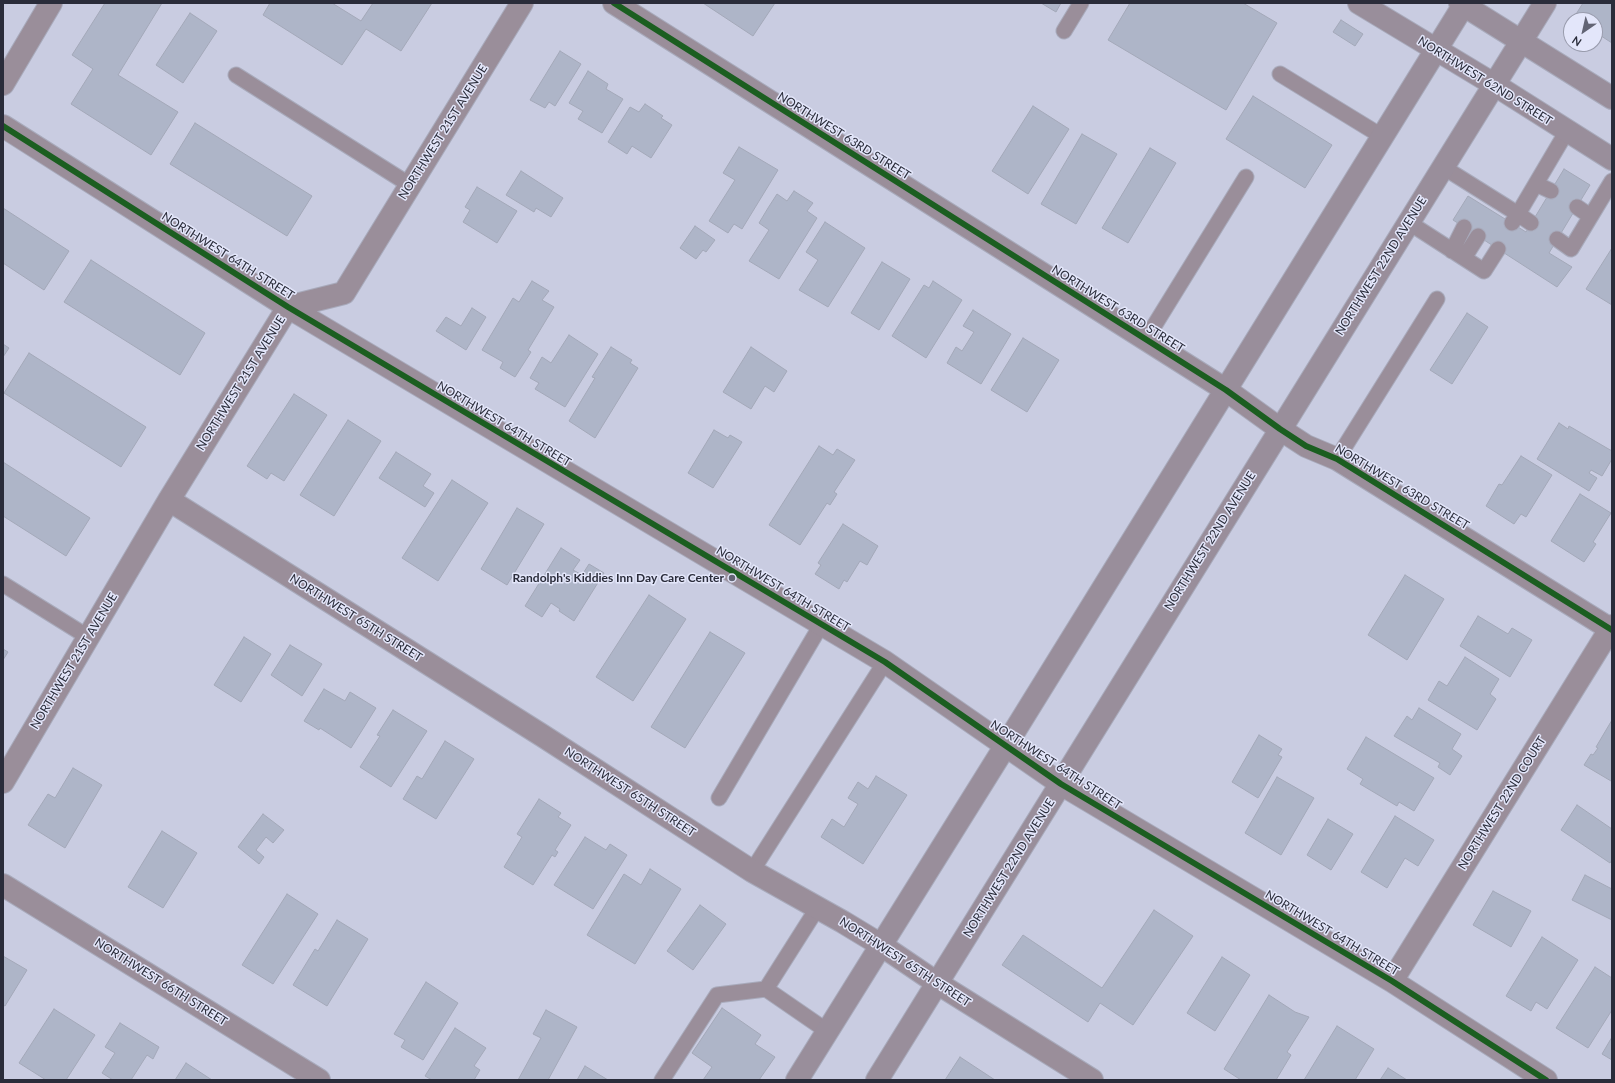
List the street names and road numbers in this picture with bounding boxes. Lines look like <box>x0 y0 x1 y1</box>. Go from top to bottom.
street label: NORTHWEST 62ND STREET <box>1415 34 1555 128</box>
street label: NORTHWEST 21ST AVENUE <box>395 62 491 202</box>
street label: NORTHWEST 63RD STREET <box>775 89 913 183</box>
street label: NORTHWEST 22ND AVENUE <box>1332 194 1430 338</box>
street label: NORTHWEST 64TH STREET <box>159 209 297 303</box>
street label: NORTHWEST 63RD STREET <box>1049 262 1187 356</box>
street label: NORTHWEST 21ST AVENUE <box>193 313 289 453</box>
street label: NORTHWEST 64TH STREET <box>434 378 574 470</box>
street label: NORTHWEST 63RD STREET <box>1332 441 1472 533</box>
street label: NORTHWEST 22ND AVENUE <box>1161 469 1259 613</box>
street label: NORTHWEST 64TH STREET <box>713 543 853 635</box>
street label: NORTHWEST 65TH STREET <box>287 571 425 665</box>
street label: NORTHWEST 21ST AVENUE <box>28 590 120 732</box>
street label: NORTHWEST 64TH STREET <box>988 717 1124 813</box>
street label: NORTHWEST 22ND COURT <box>1455 734 1549 872</box>
street label: NORTHWEST 65TH STREET <box>562 744 698 840</box>
street label: NORTHWEST 22ND AVENUE <box>960 796 1058 940</box>
street label: NORTHWEST 64TH STREET <box>1262 887 1402 979</box>
street label: NORTHWEST 65TH STREET <box>837 914 973 1010</box>
street label: NORTHWEST 66TH STREET <box>92 935 230 1029</box>

